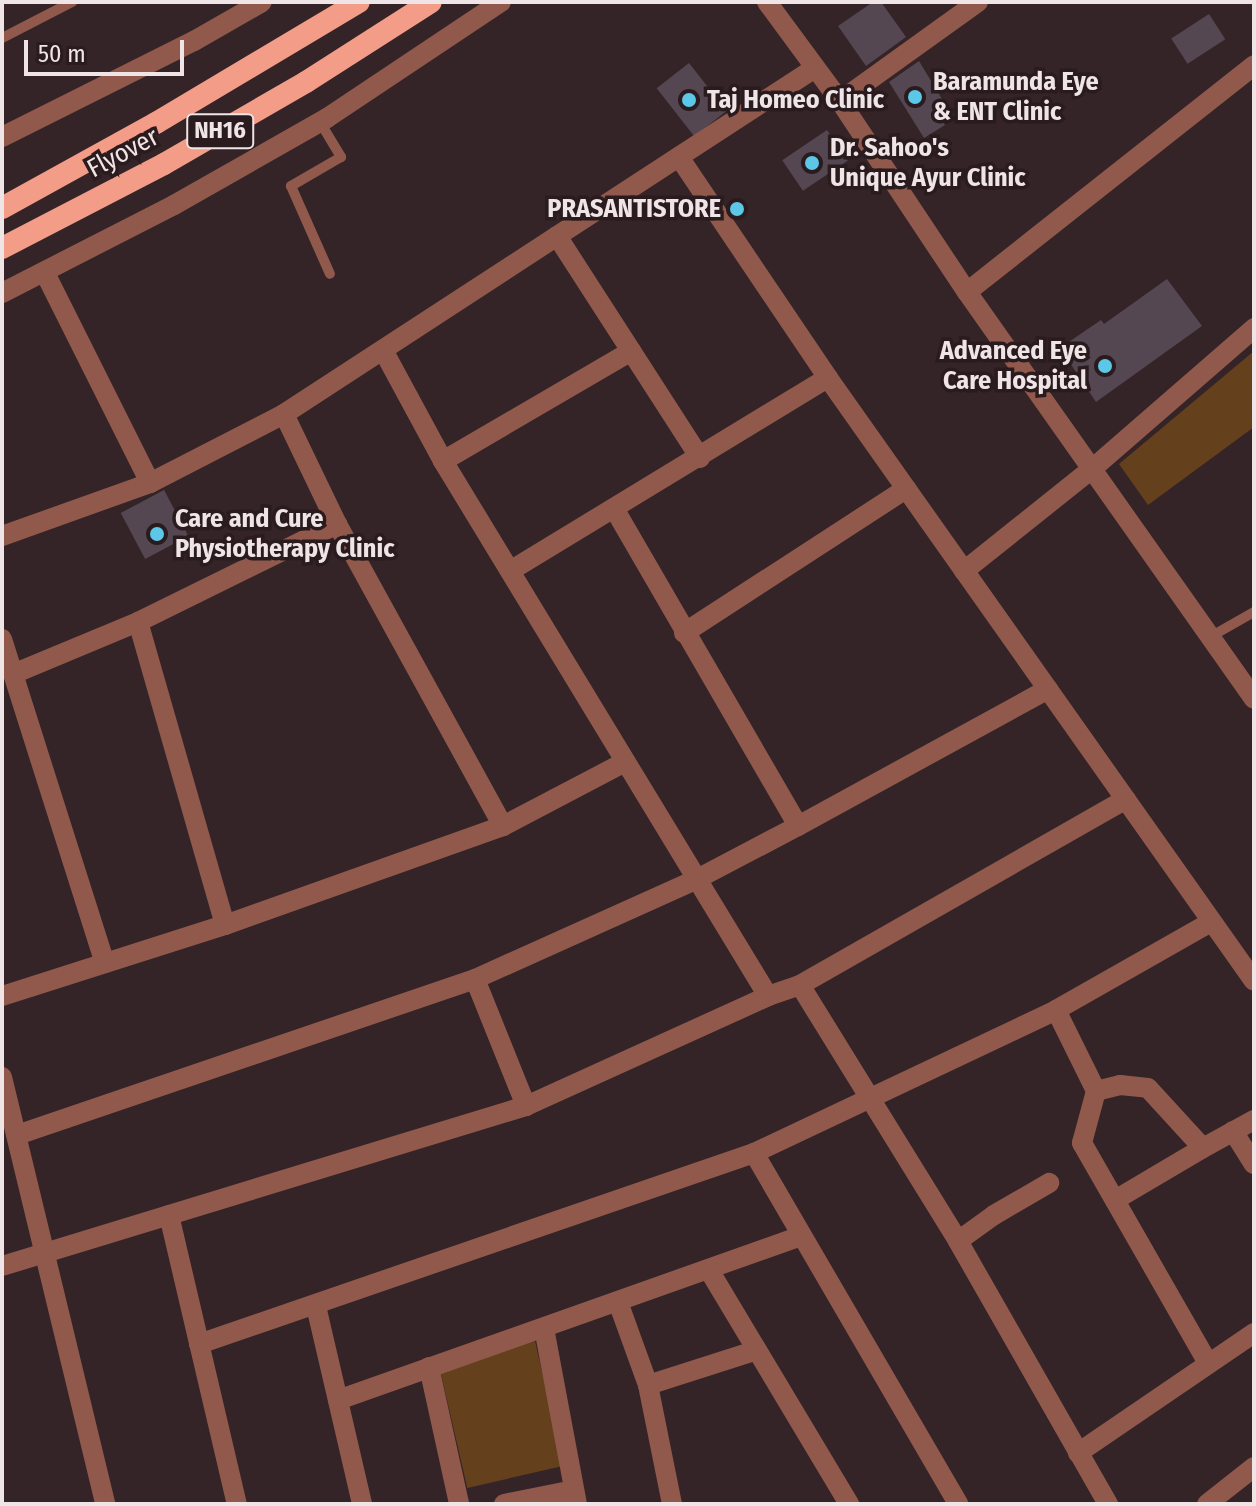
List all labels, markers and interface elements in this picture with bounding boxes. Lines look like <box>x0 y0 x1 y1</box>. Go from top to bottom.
scale bar <box>28 24 188 74</box>
text: 50 m <box>38 40 86 68</box>
place label: Baramunda Eye & ENT Clinic <box>933 66 1099 128</box>
place label: Taj Homeo Clinic <box>707 84 884 116</box>
marker: Baramunda Eye & ENT Clinic <box>904 86 926 108</box>
marker: Taj Homeo Clinic <box>678 89 700 111</box>
road number: NH16 <box>186 111 254 151</box>
street label: Flyover <box>82 121 164 185</box>
place label: Dr. Sahoo's Unique Ayur Clinic <box>830 132 1026 194</box>
marker: Dr. Sahoo's Unique Ayur Clinic <box>801 152 823 174</box>
place label: PRASANTISTORE <box>547 193 721 225</box>
marker: PRASANTISTORE <box>728 200 746 218</box>
place label: Advanced Eye Care Hospital <box>940 335 1087 396</box>
marker: Advanced Eye Care Hospital <box>1094 355 1116 377</box>
place label: Care and Cure Physiotherapy Clinic <box>175 503 394 564</box>
marker: Care and Cure Physiotherapy Clinic <box>146 523 168 545</box>

